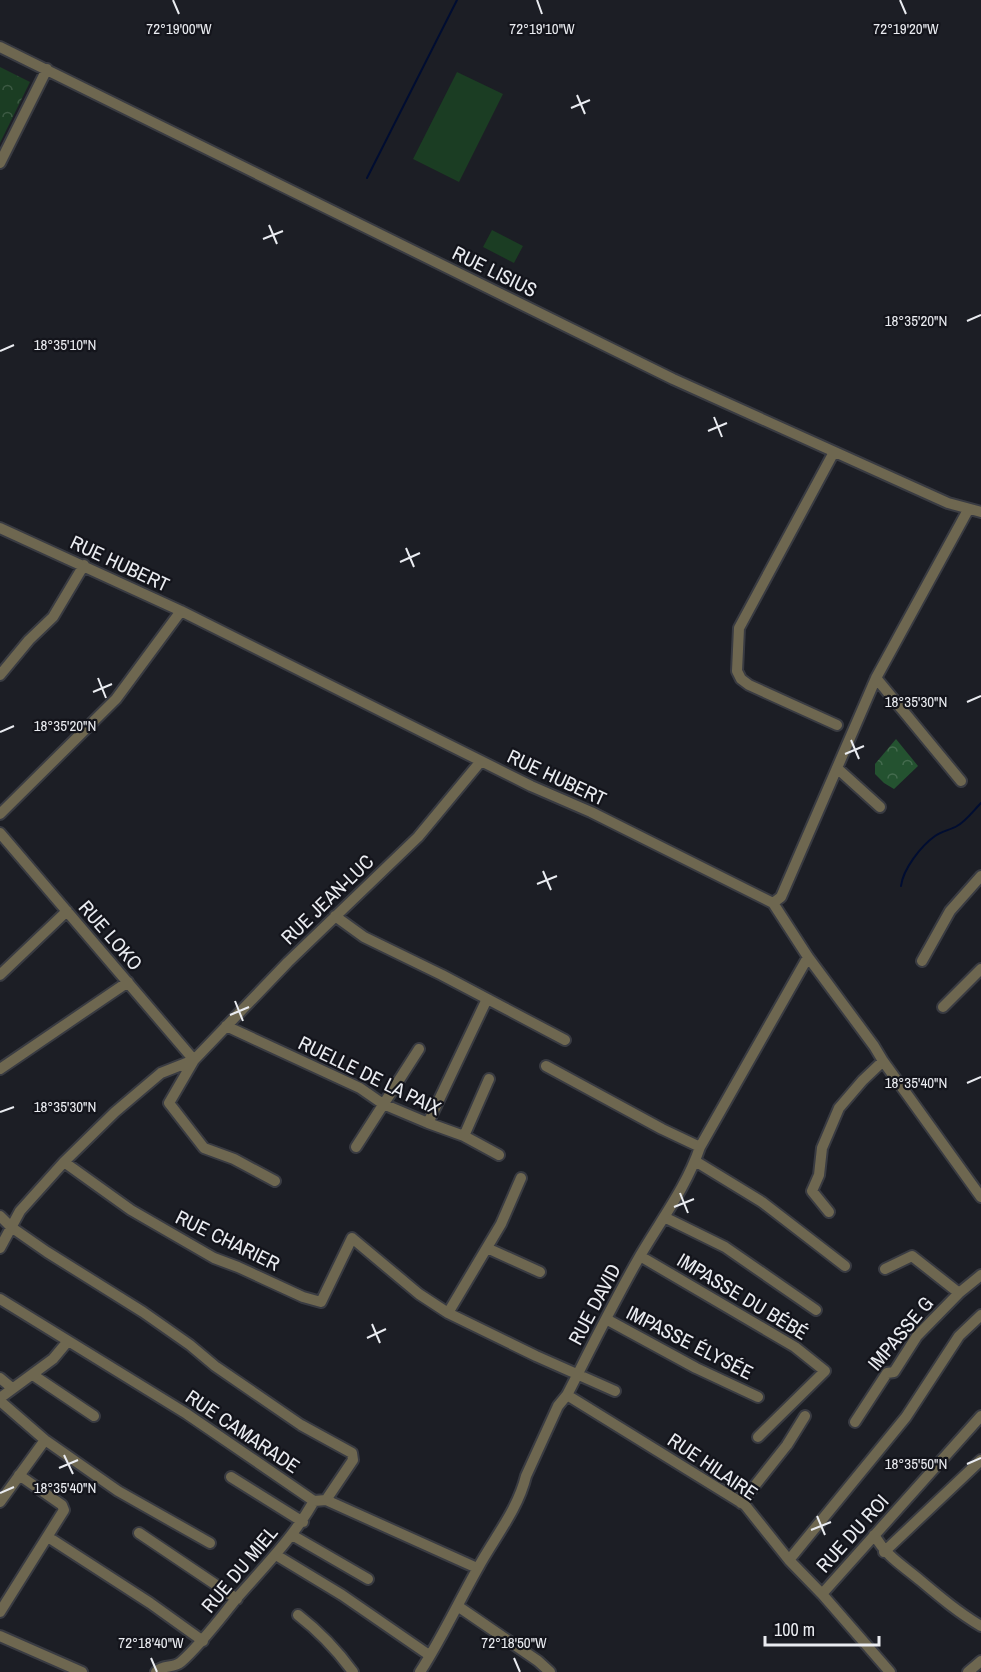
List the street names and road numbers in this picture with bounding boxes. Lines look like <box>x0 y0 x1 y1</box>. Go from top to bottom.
street label: RUE LISIUS <box>448 239 542 303</box>
street label: RUE HUBERT <box>66 528 174 598</box>
street label: RUE HUBERT <box>503 742 611 812</box>
street label: RUE JEAN-LUC <box>275 848 379 950</box>
street label: RUE LOKO <box>73 894 149 976</box>
street label: RUELLE DE LA PAIX <box>294 1029 446 1121</box>
street label: RUE CHARIER <box>171 1203 285 1277</box>
street label: IMPASSE DU BÉBÉ <box>672 1246 814 1346</box>
street label: RUE DAVID <box>561 1259 627 1349</box>
street label: IMPASSE G <box>861 1290 939 1376</box>
street label: IMPASSE ÉLYSÉE <box>622 1298 758 1386</box>
street label: RUE CAMARADE <box>181 1383 305 1479</box>
street label: RUE HILAIRE <box>663 1426 763 1506</box>
street label: RUE DU ROI <box>810 1488 894 1578</box>
street label: RUE DU MIEL <box>195 1520 283 1618</box>

